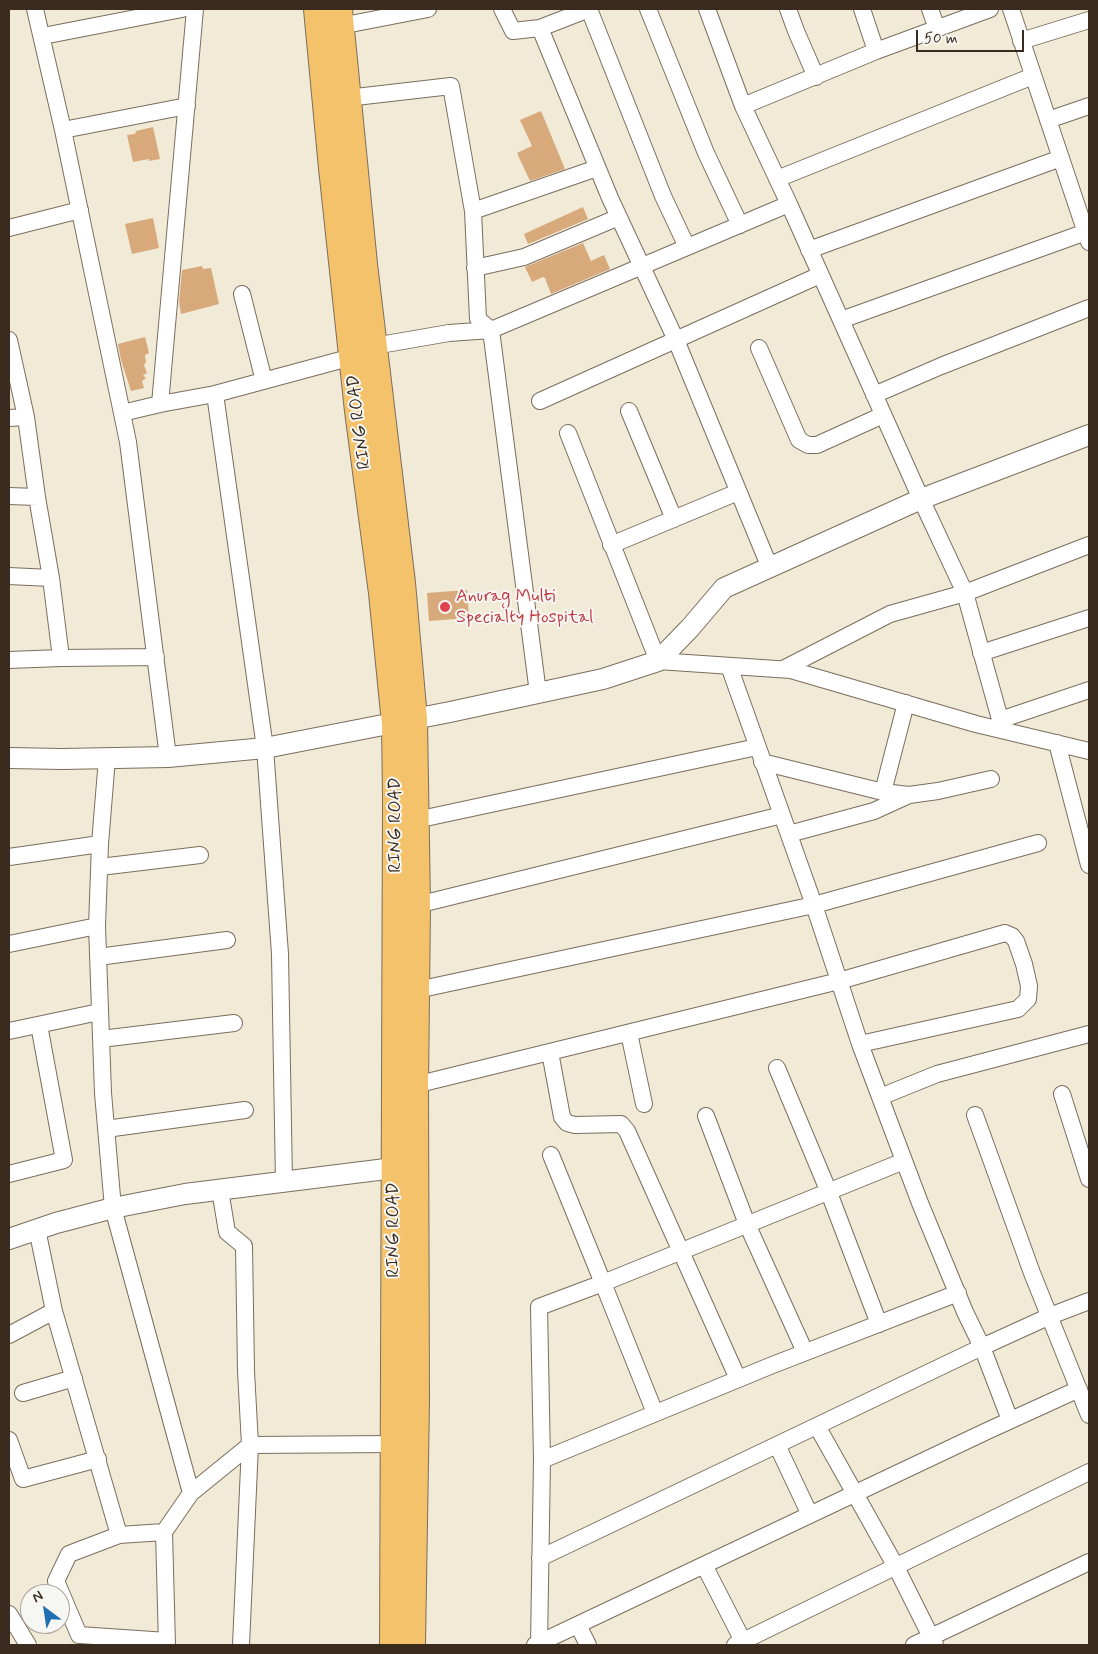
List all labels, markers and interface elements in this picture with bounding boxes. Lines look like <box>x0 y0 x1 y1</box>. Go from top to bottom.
scale bar <box>918 20 1026 52</box>
text: 50 m <box>924 29 958 49</box>
street label: RING ROAD <box>343 373 377 471</box>
place label: Anurag Multi Specialty Hospital <box>456 586 593 628</box>
marker: Anurag Multi Specialty Hospital <box>438 600 452 614</box>
street label: RING ROAD <box>385 777 407 873</box>
street label: RING ROAD <box>383 1182 405 1278</box>
north arrow <box>20 1584 70 1634</box>
text: N <box>29 1587 46 1607</box>

